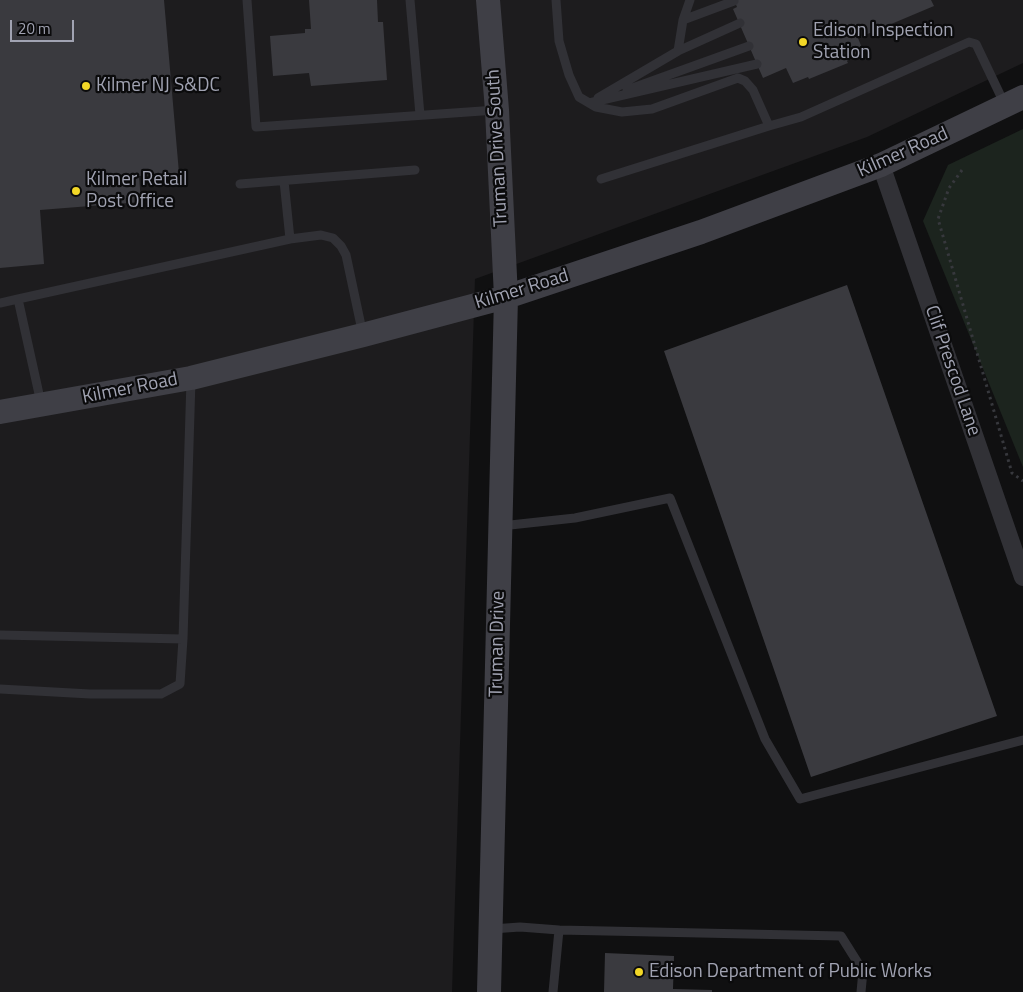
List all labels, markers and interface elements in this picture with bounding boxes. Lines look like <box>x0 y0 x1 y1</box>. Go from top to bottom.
scale bar <box>12 10 76 42</box>
text: 20 m <box>18 17 51 40</box>
place label: Edison Inspection Station <box>813 20 953 64</box>
marker: Edison Inspection Station <box>797 36 809 48</box>
street label: Truman Drive South <box>482 69 514 227</box>
place label: Kilmer NJ S&DC <box>96 75 220 97</box>
marker: Kilmer NJ S&DC <box>80 80 92 92</box>
street label: Kilmer Road <box>854 123 952 183</box>
place label: Kilmer Retail Post Office <box>86 169 187 213</box>
marker: Kilmer Retail Post Office <box>70 185 82 197</box>
street label: Kilmer Road <box>472 265 572 315</box>
street label: Clif Prescod Lane <box>919 303 985 439</box>
street label: Kilmer Road <box>80 369 180 409</box>
street label: Truman Drive <box>486 591 510 697</box>
place label: Edison Department of Public Works <box>649 961 932 983</box>
marker: Edison Department of Public Works <box>633 966 645 978</box>

